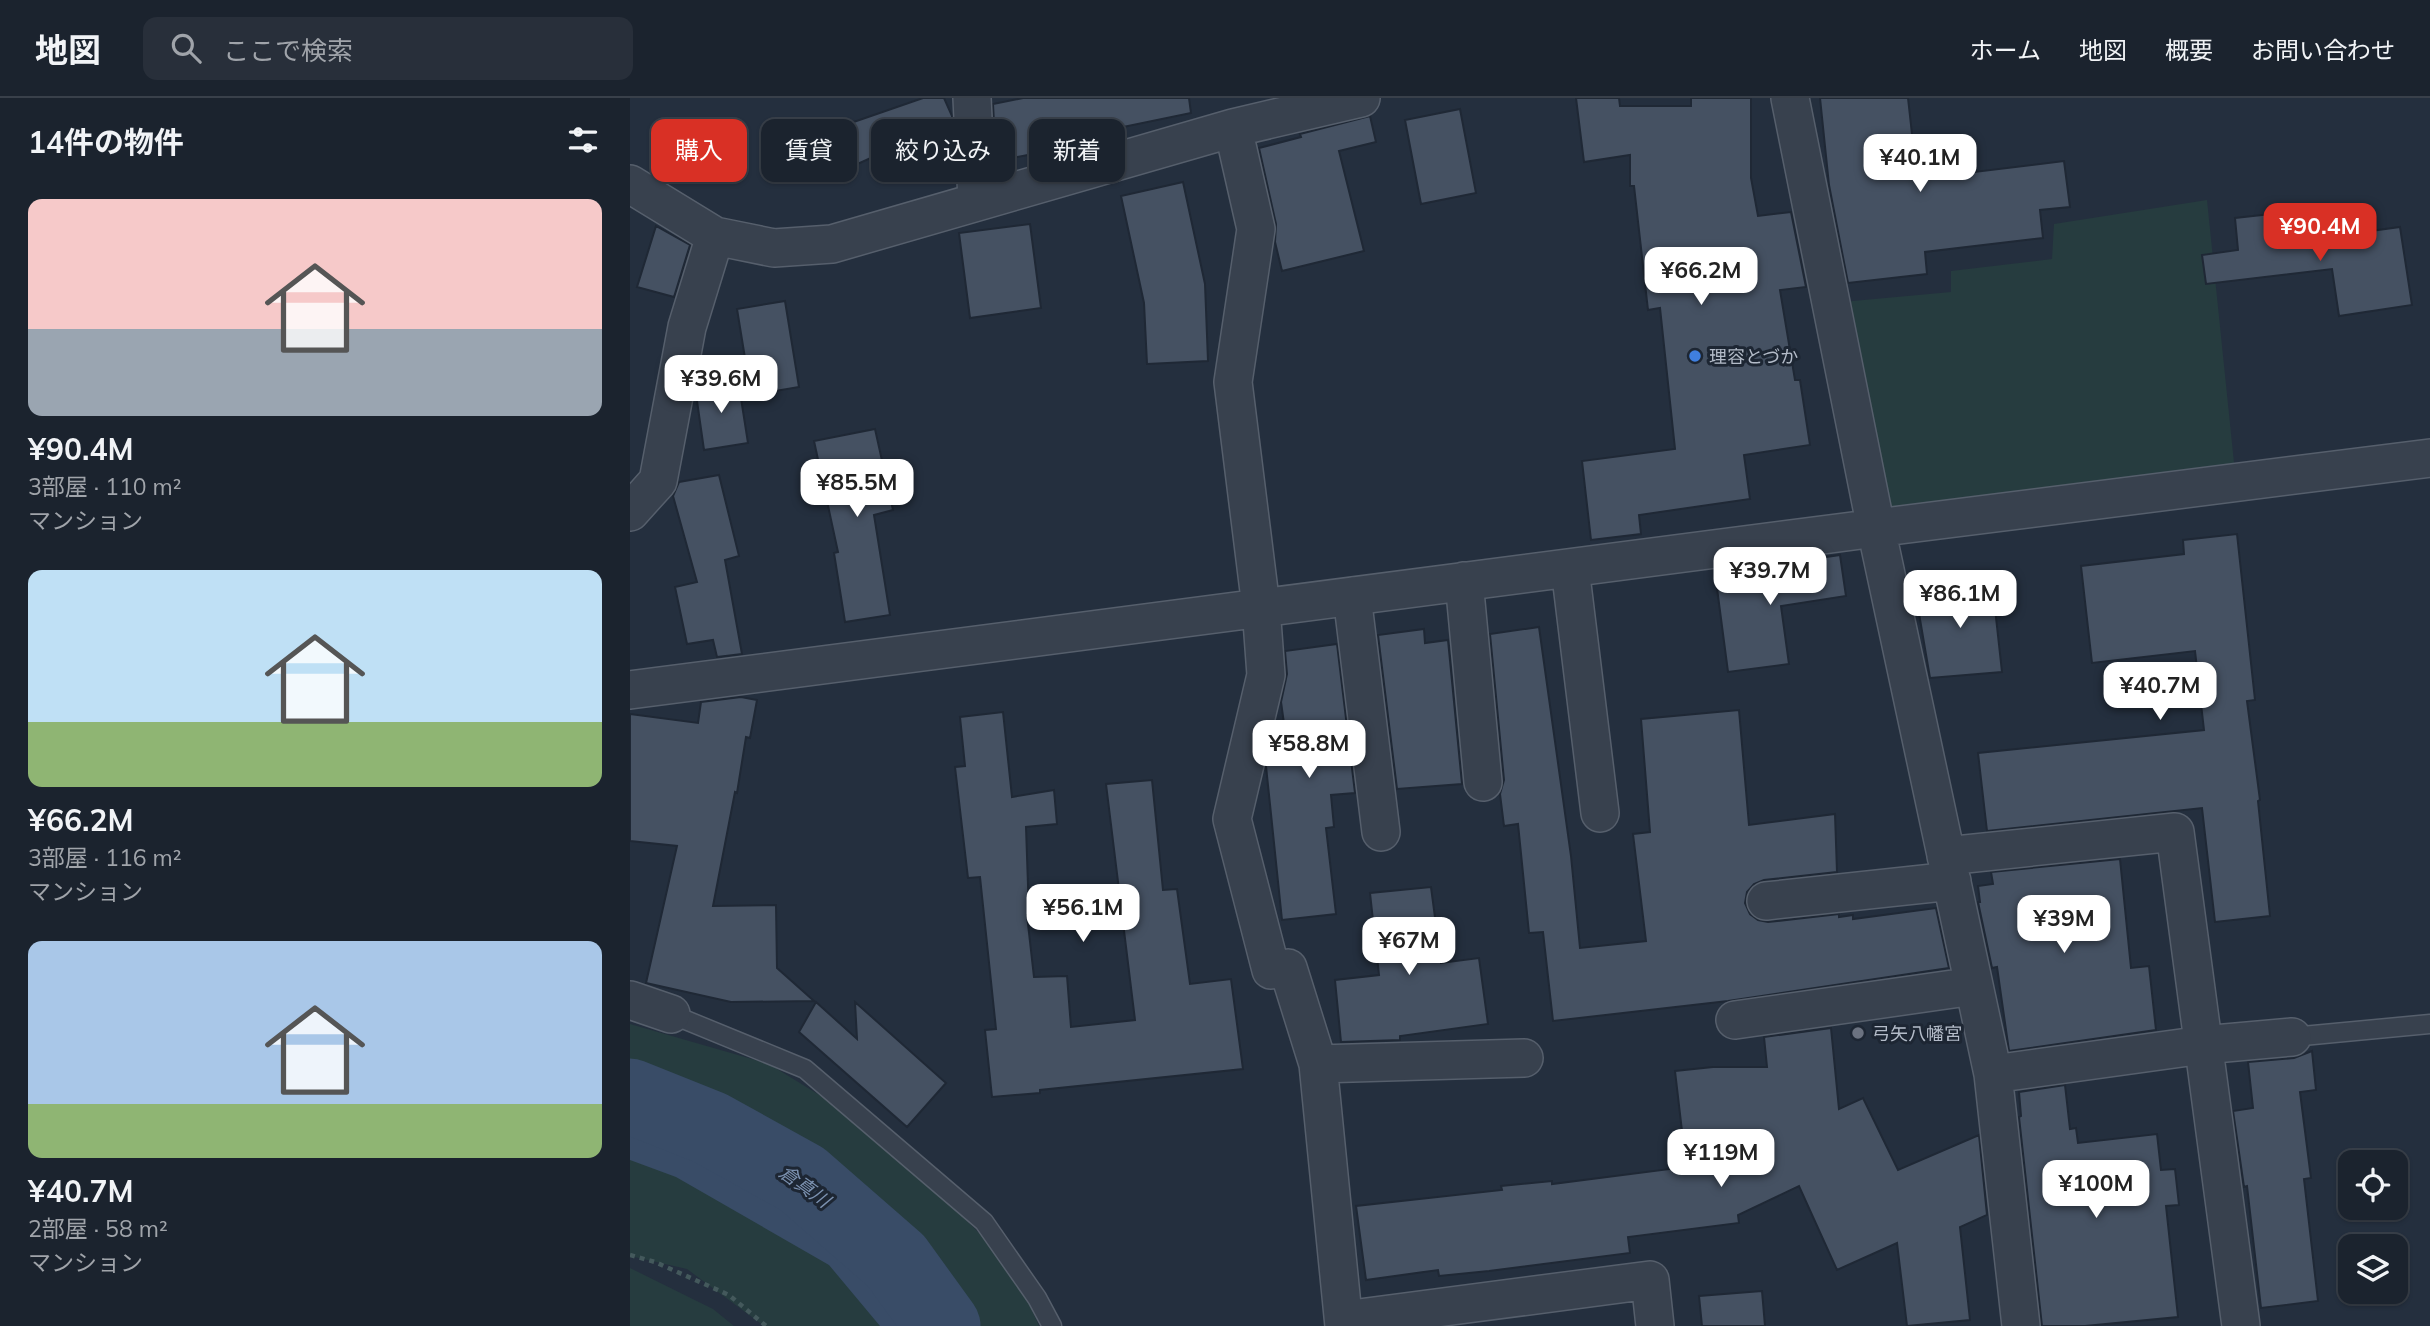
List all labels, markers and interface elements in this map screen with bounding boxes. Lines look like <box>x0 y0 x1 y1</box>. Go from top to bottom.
search box <box>143 17 633 80</box>
text: 地図 <box>35 29 101 70</box>
icon: search <box>167 29 205 67</box>
text: ここで検索 <box>223 34 353 67</box>
text: ホーム <box>1970 35 2041 65</box>
text: 地図 <box>2079 35 2127 65</box>
text: 概要 <box>2165 35 2213 65</box>
text: お問い合わせ <box>2251 35 2395 65</box>
chip: 購入 <box>651 119 747 182</box>
chip: 賃貸 <box>761 119 857 182</box>
chip: 絞り込み <box>871 119 1015 182</box>
chip: 新着 <box>1029 119 1125 182</box>
icon: filters <box>564 121 602 159</box>
text: 14件の物件 <box>28 123 184 161</box>
pin: ¥40.1M <box>1863 134 1977 194</box>
text: ¥40.1M <box>1880 142 1960 171</box>
pin: ¥90.4M <box>2263 204 2377 263</box>
text: ¥90.4M <box>2280 211 2360 240</box>
icon: home <box>252 245 378 371</box>
pin: ¥66.2M <box>1644 248 1758 307</box>
text: ¥66.2M <box>1661 255 1741 284</box>
place label: 理容とづか <box>1709 345 1798 368</box>
marker: 理容とづか <box>1687 348 1703 364</box>
pin: ¥39.6M <box>664 356 778 415</box>
text: ¥39.6M <box>681 363 761 392</box>
text: ¥90.4M <box>28 430 134 468</box>
pin: ¥85.5M <box>800 460 914 519</box>
text: ¥85.5M <box>817 467 897 496</box>
text: 3部屋 · 110 m² <box>28 472 181 501</box>
text: マンション <box>28 506 143 535</box>
pin: ¥39.7M <box>1713 547 1827 607</box>
text: ¥39.7M <box>1730 555 1810 584</box>
pin: ¥86.1M <box>1903 570 2017 630</box>
text: ¥86.1M <box>1920 578 2000 607</box>
icon: home <box>252 616 378 742</box>
pin: ¥40.7M <box>2103 662 2217 722</box>
text: ¥40.7M <box>2120 670 2200 699</box>
pin: ¥58.8M <box>1252 720 1366 780</box>
text: ¥58.8M <box>1269 728 1349 757</box>
text: ¥66.2M <box>28 801 134 839</box>
text: 3部屋 · 116 m² <box>28 843 181 872</box>
text: マンション <box>28 877 143 906</box>
pin: ¥56.1M <box>1026 884 1140 944</box>
text: ¥56.1M <box>1043 892 1123 921</box>
pin: ¥39M <box>2023 896 2105 955</box>
text: ¥39M <box>2033 903 2095 932</box>
pin: ¥67M <box>1368 918 1450 977</box>
text: ¥67M <box>1378 925 1440 954</box>
icon: home <box>252 987 378 1113</box>
place label: 弓矢八幡宮 <box>1872 1022 1962 1045</box>
marker: 弓矢八幡宮 <box>1850 1025 1866 1041</box>
pin: ¥119M <box>1672 1130 1770 1189</box>
text: ¥119M <box>1683 1137 1759 1166</box>
map controls <box>2338 1150 2408 1304</box>
button: locate <box>2338 1150 2408 1220</box>
water label: 倉真川 <box>775 1160 837 1214</box>
pin: ¥100M <box>2047 1160 2145 1220</box>
text: ¥100M <box>2058 1168 2134 1197</box>
text: ¥40.7M <box>28 1172 134 1210</box>
text: 2部屋 · 58 m² <box>28 1214 168 1243</box>
button: layers <box>2338 1234 2408 1304</box>
text: マンション <box>28 1248 143 1277</box>

